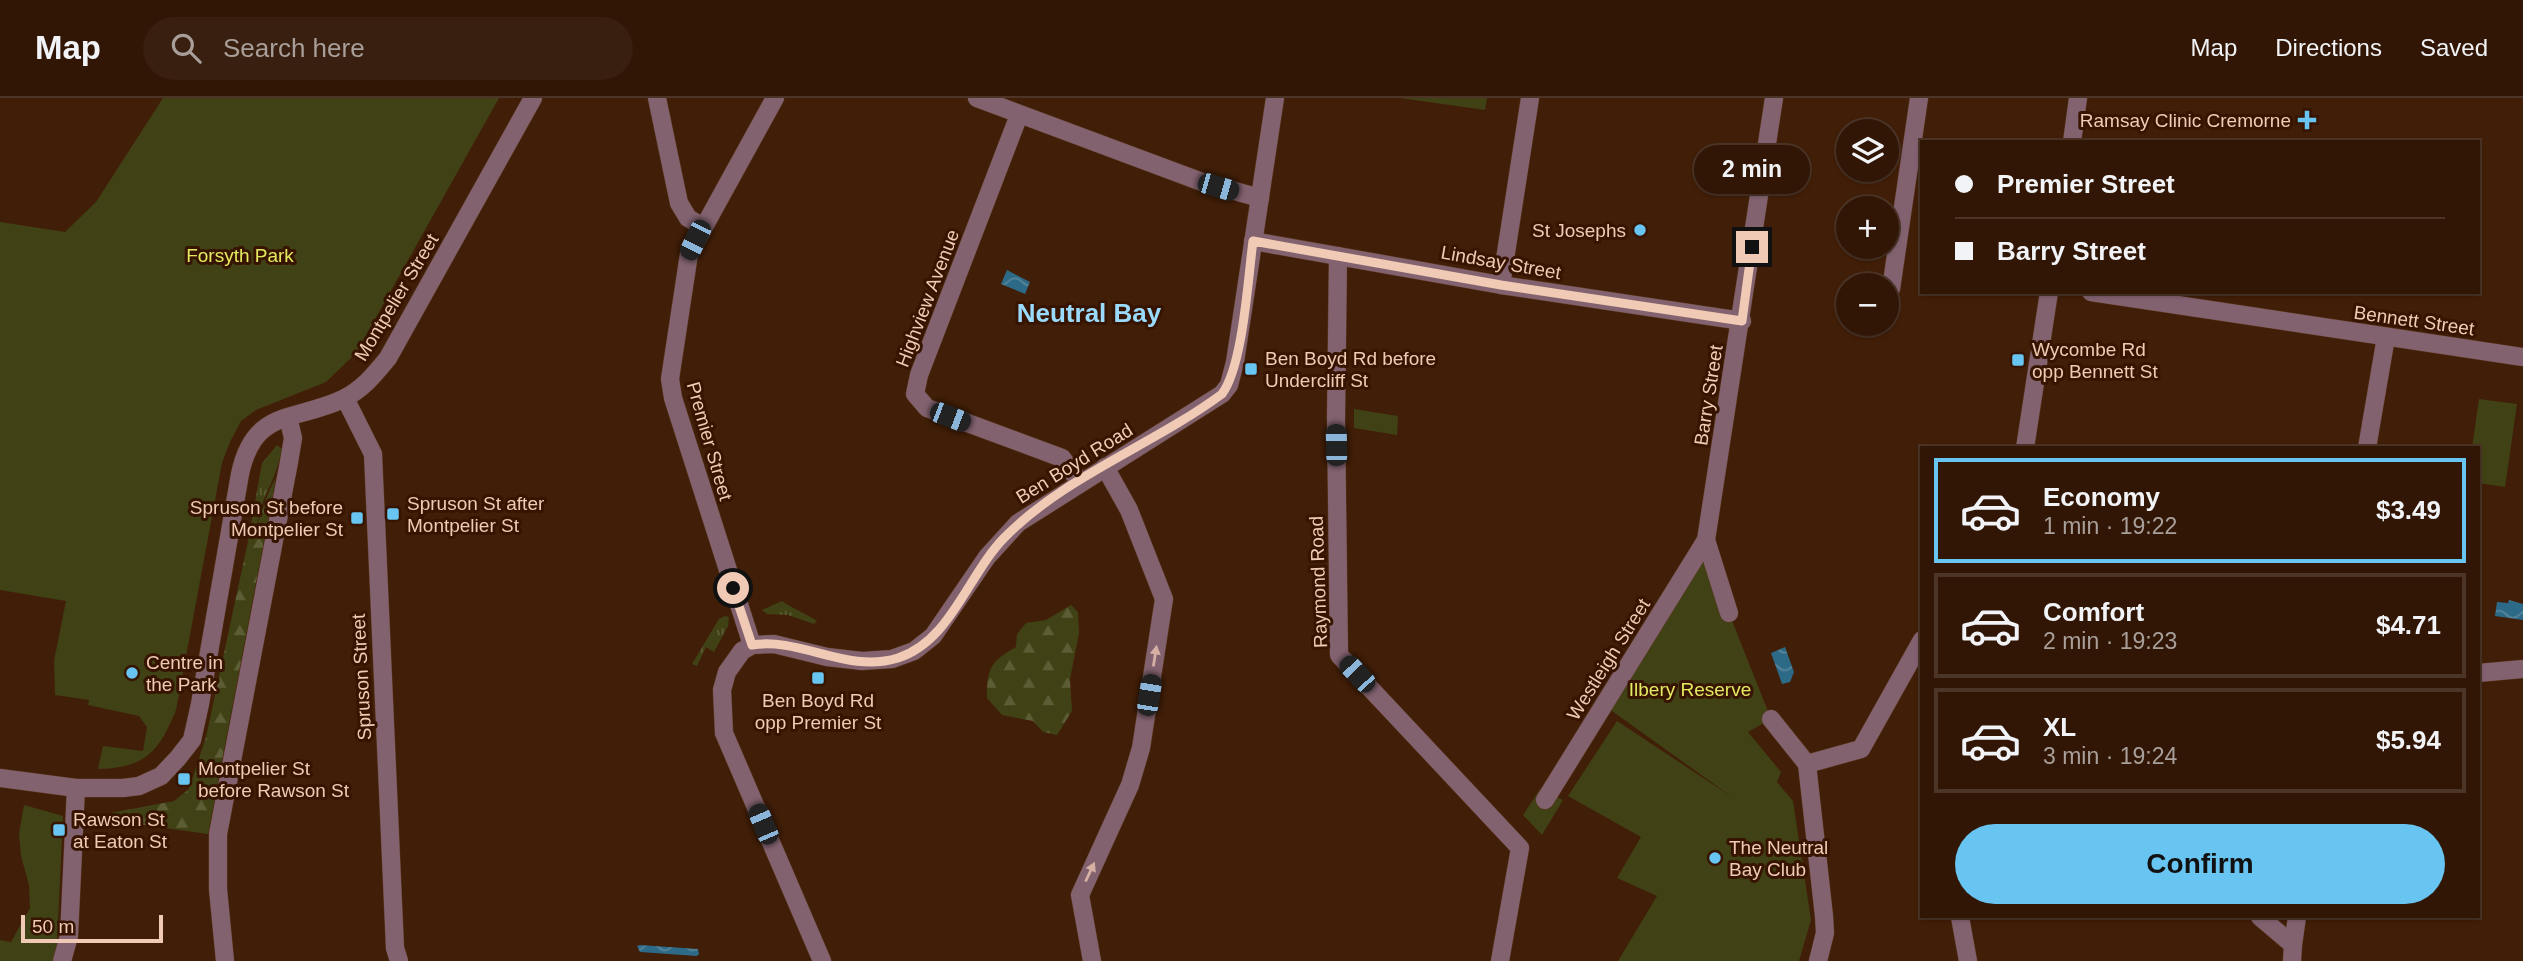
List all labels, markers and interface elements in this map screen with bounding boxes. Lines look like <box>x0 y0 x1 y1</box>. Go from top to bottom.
search box <box>143 17 633 80</box>
text: Map <box>35 29 101 66</box>
icon: search <box>167 29 205 67</box>
text: Search here <box>223 33 365 63</box>
text: Map <box>2191 34 2237 61</box>
text: Directions <box>2275 34 2382 61</box>
text: Saved <box>2420 34 2488 61</box>
place label: Ramsay Clinic Cremorne <box>2080 110 2291 131</box>
marker: Ramsay Clinic Cremorne <box>2297 110 2317 130</box>
map controls <box>1836 119 1899 336</box>
button: layers <box>1836 119 1899 182</box>
callout: 2 min <box>1694 145 1810 194</box>
text: 2 min <box>1722 156 1782 182</box>
text: Premier Street <box>1997 169 2175 199</box>
car <box>1195 171 1242 203</box>
button: + <box>1836 196 1899 259</box>
car <box>677 217 714 263</box>
place label: St Josephs <box>1532 220 1626 241</box>
marker: St Josephs <box>1632 222 1648 238</box>
street label: Highview Avenue <box>892 227 963 370</box>
street label: Montpelier Street <box>350 229 443 365</box>
route end <box>1736 231 1768 263</box>
text: Barry Street <box>1997 236 2146 266</box>
street label: Lindsay Street <box>1439 242 1563 284</box>
park label: Forsyth Park <box>186 245 294 266</box>
button: − <box>1836 273 1899 336</box>
district label: Neutral Bay <box>1017 298 1162 328</box>
street label: Bennett Street <box>2352 302 2476 339</box>
place label: Wycombe Rd opp Bennett St <box>2032 339 2158 382</box>
street label: Barry Street <box>1690 343 1727 447</box>
place label: Ben Boyd Rd before Undercliff St <box>1265 348 1436 391</box>
marker: Wycombe Rd opp Bennett St <box>2010 352 2026 368</box>
marker: Ben Boyd Rd before Undercliff St <box>1243 361 1259 377</box>
street label: Premier Street <box>683 379 737 504</box>
car <box>927 400 974 434</box>
street label: Ben Boyd Road <box>1012 419 1136 508</box>
car <box>1326 424 1347 466</box>
icon: car <box>1959 479 2022 542</box>
text: Economy <box>2043 482 2160 512</box>
place label: Spruson St after Montpelier St <box>407 493 545 536</box>
text: $3.49 <box>2376 495 2441 525</box>
place label: Spruson St before Montpelier St <box>190 497 344 540</box>
marker: Spruson St after Montpelier St <box>385 506 401 522</box>
marker: Spruson St before Montpelier St <box>349 510 365 526</box>
text: 1 min · 19:22 <box>2043 513 2177 539</box>
street label: Raymond Road <box>1306 516 1331 648</box>
route start <box>717 572 749 604</box>
street label: Westleigh Street <box>1563 594 1655 724</box>
icon: car <box>1959 594 2022 657</box>
text: Comfort <box>2043 597 2144 627</box>
text: $4.71 <box>2376 610 2441 640</box>
street label: Spruson Street <box>348 612 375 741</box>
text: 2 min · 19:23 <box>2043 628 2177 654</box>
one-way arrow <box>1150 644 1161 666</box>
car <box>1335 651 1380 697</box>
place label: Centre in the Park <box>146 652 223 695</box>
marker: Centre in the Park <box>124 665 140 681</box>
marker: Ben Boyd Rd opp Premier St <box>810 670 826 686</box>
car <box>1136 673 1163 717</box>
park label: Ilbery Reserve <box>1629 679 1751 700</box>
place label: Ben Boyd Rd opp Premier St <box>755 690 882 733</box>
icon: car <box>1959 709 2022 772</box>
text: XL <box>2043 712 2076 742</box>
text: $5.94 <box>2376 725 2441 755</box>
text: 3 min · 19:24 <box>2043 743 2177 769</box>
place label: Montpelier St before Rawson St <box>198 758 350 801</box>
marker: Montpelier St before Rawson St <box>176 771 192 787</box>
car <box>746 801 781 847</box>
place label: Rawson St at Eaton St <box>73 809 168 852</box>
marker: Rawson St at Eaton St <box>51 822 67 838</box>
button: Confirm <box>1955 824 2445 904</box>
place label: The Neutral Bay Club <box>1729 837 1828 880</box>
marker: The Neutral Bay Club <box>1707 850 1723 866</box>
one-way arrow <box>1084 862 1096 882</box>
scale bar <box>21 912 163 944</box>
text: 50 m <box>32 916 74 937</box>

